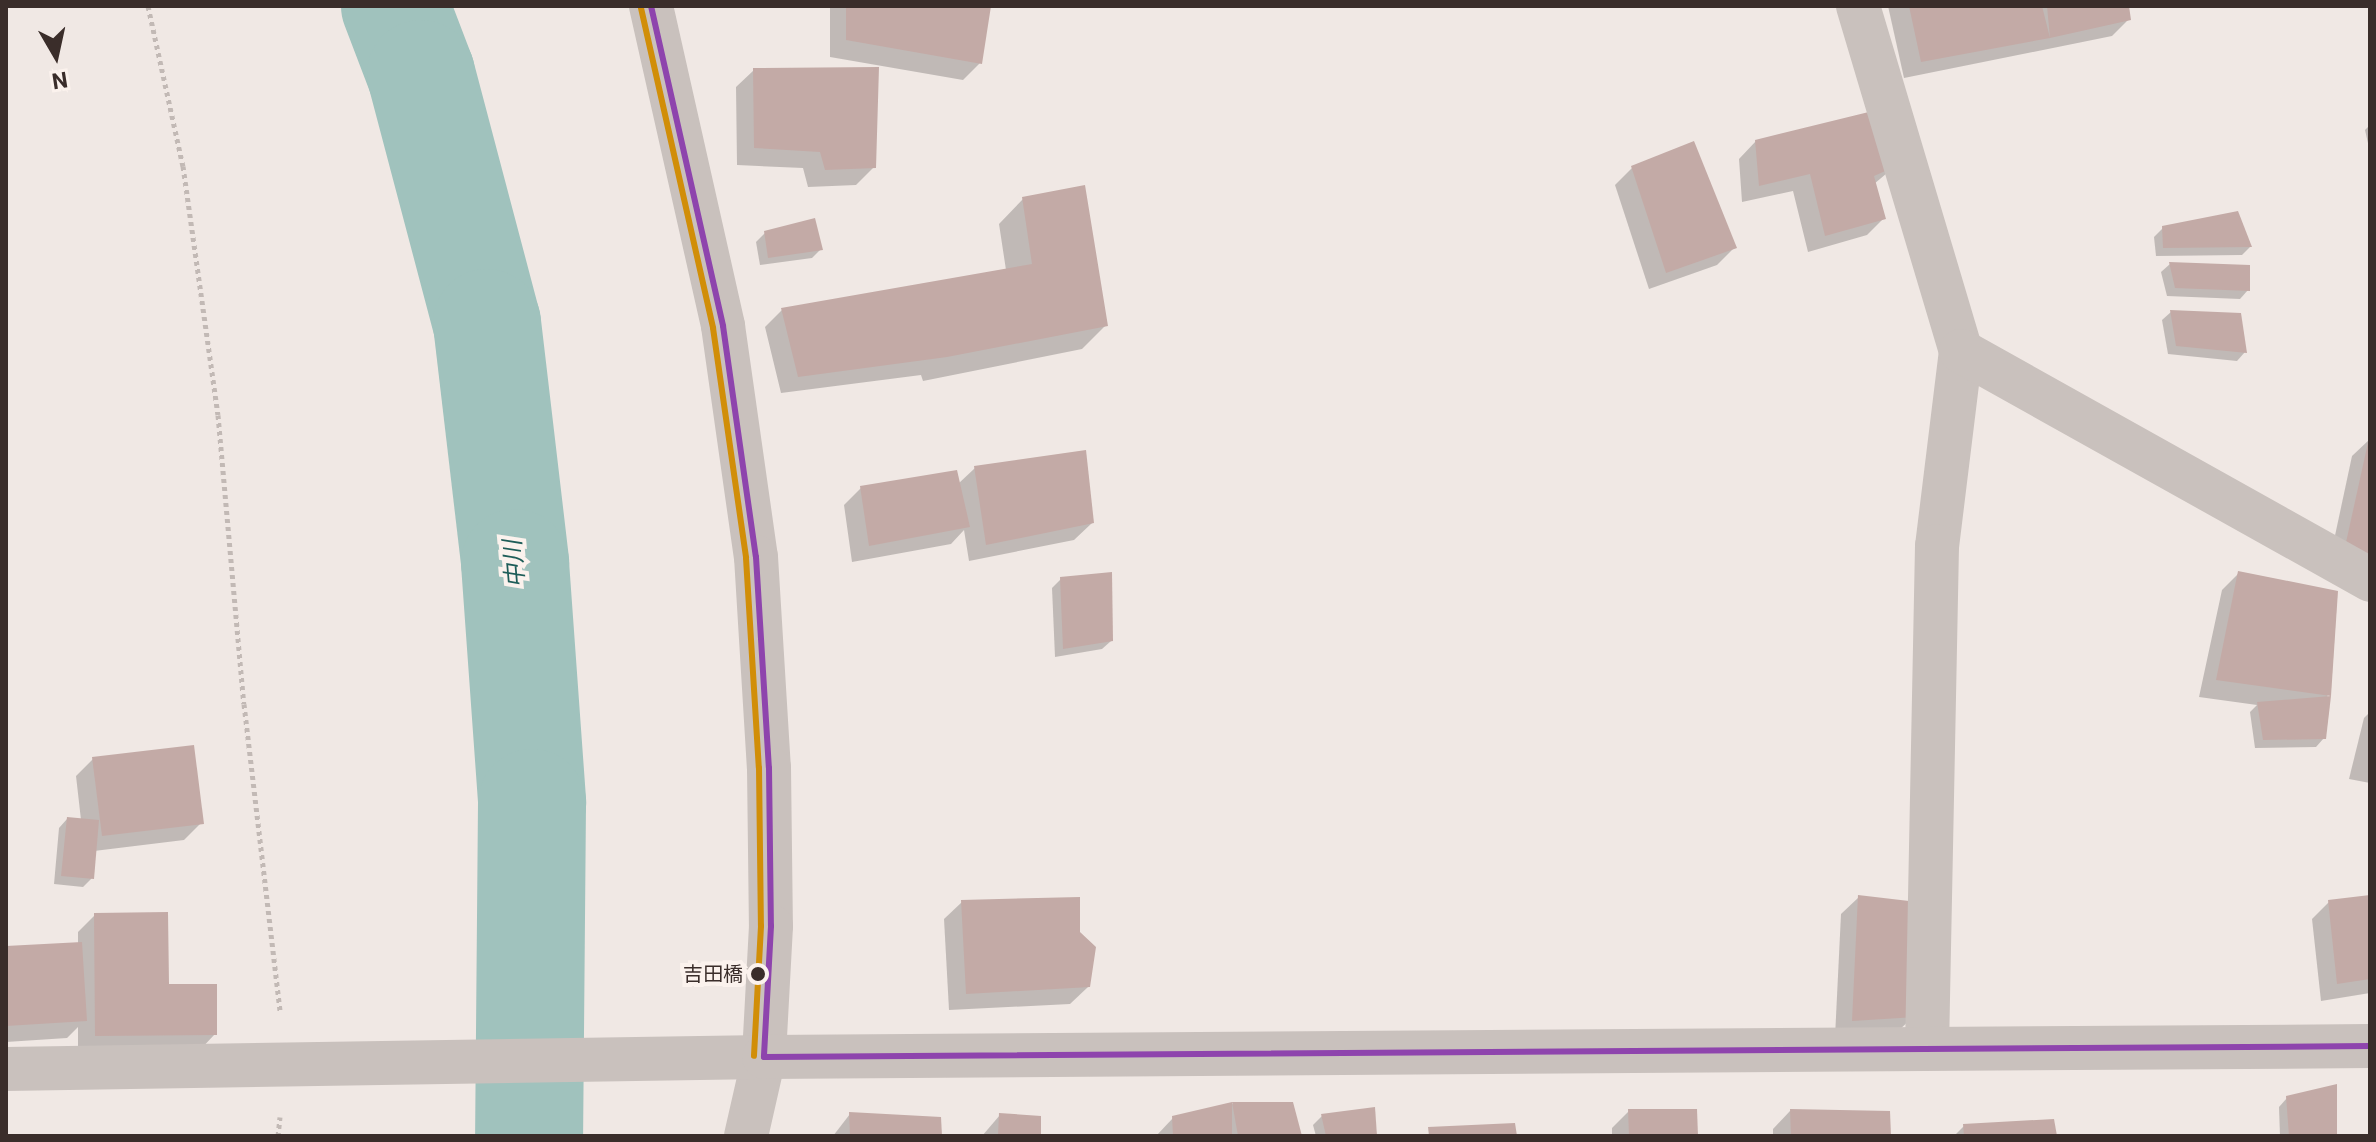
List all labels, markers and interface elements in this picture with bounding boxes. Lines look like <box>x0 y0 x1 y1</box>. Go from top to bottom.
north arrow <box>16 16 96 96</box>
text: N <box>50 67 69 94</box>
water label: 中川 <box>499 539 531 589</box>
place label: 吉田橋 <box>683 962 743 986</box>
marker: 吉田橋 <box>750 966 766 982</box>

